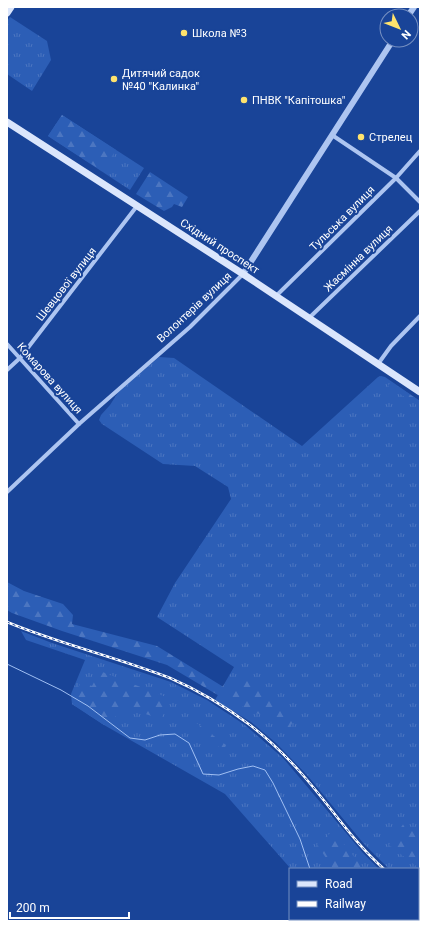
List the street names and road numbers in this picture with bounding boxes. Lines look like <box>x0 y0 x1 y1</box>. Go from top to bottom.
street label: Тульська вулиця <box>307 183 378 254</box>
street label: Східний проспект <box>178 216 262 277</box>
street label: Жасмінна вулиця <box>321 222 395 294</box>
street label: Шевцової вулиця <box>34 245 99 324</box>
street label: Волонтерів вулиця <box>154 269 234 345</box>
street label: Комарова вулиця <box>14 340 85 417</box>

